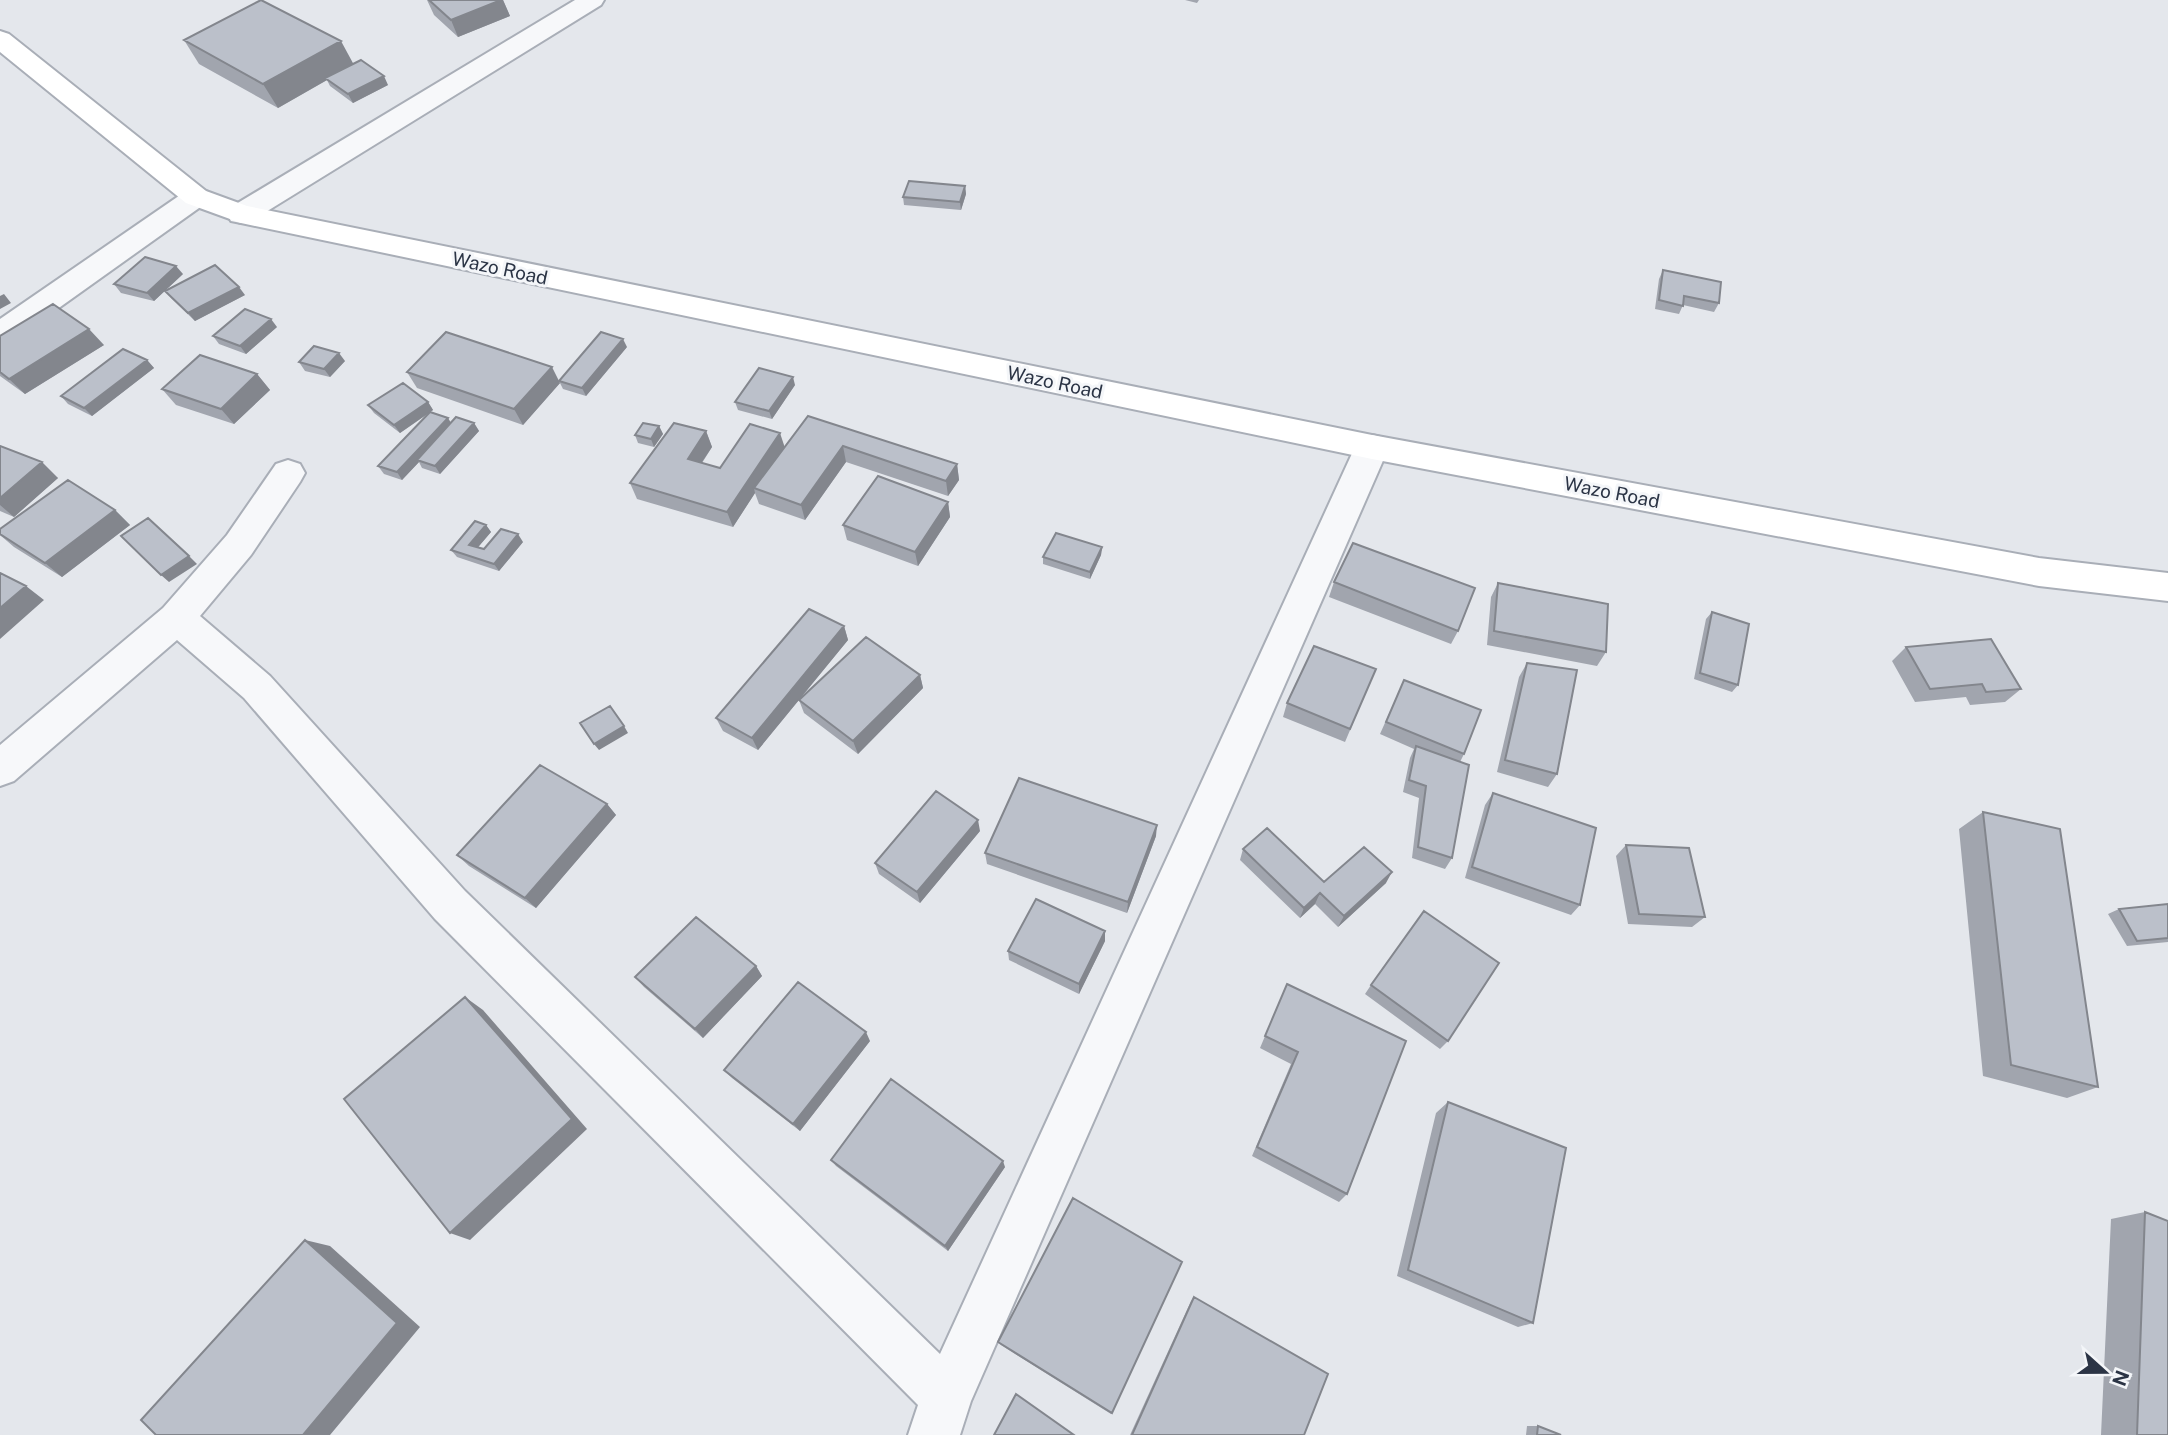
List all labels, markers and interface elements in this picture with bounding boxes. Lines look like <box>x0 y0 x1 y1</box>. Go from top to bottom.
street label: Wazo Road <box>450 247 550 289</box>
street label: Wazo Road <box>1005 361 1105 403</box>
street label: Wazo Road <box>1562 472 1662 512</box>
north arrow <box>2070 1337 2140 1407</box>
text: N <box>2108 1367 2134 1389</box>

